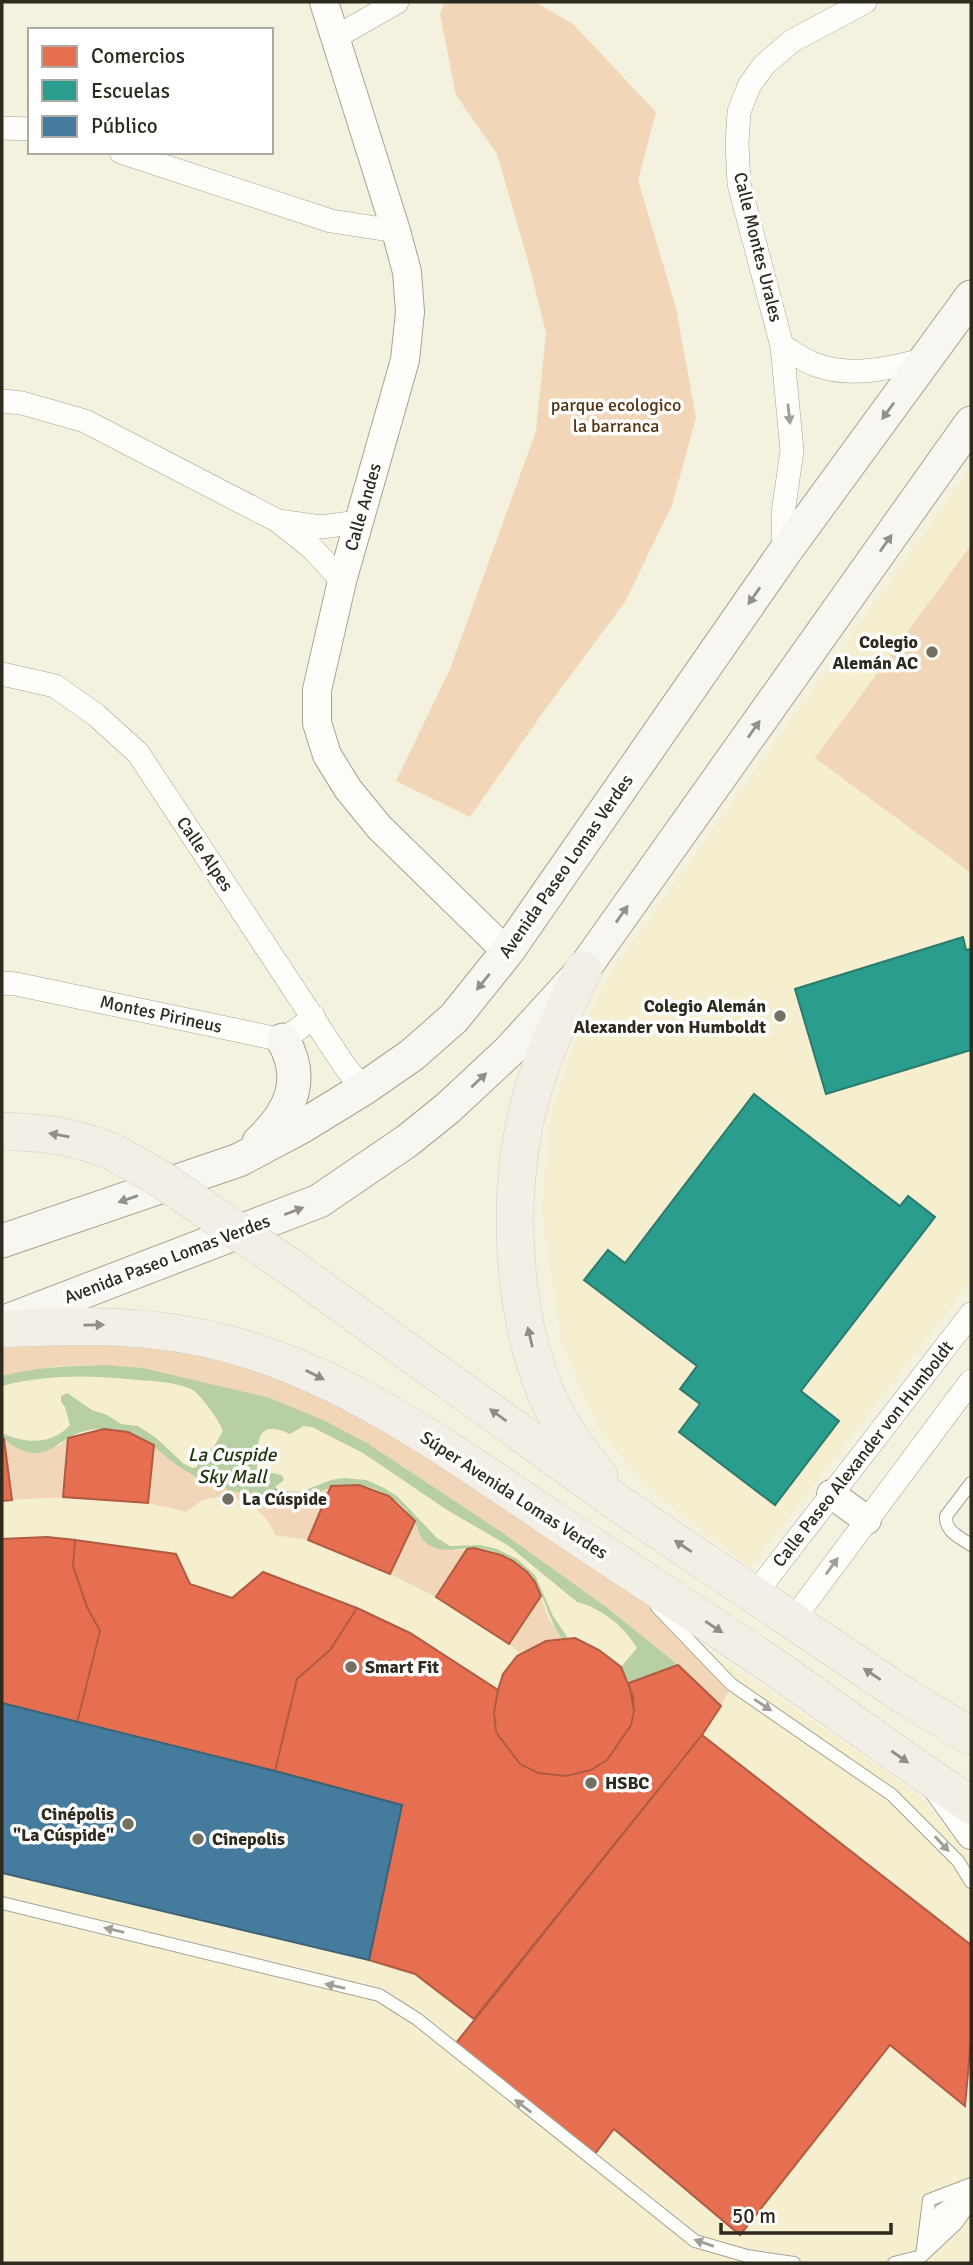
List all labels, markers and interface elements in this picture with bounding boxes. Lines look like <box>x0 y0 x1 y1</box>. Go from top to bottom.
legend <box>28 28 273 154</box>
text: Comercios <box>91 43 185 69</box>
text: Escuelas <box>91 78 170 104</box>
text: Público <box>91 113 158 139</box>
street label: Calle Montes Urales <box>729 170 787 324</box>
park label: parque ecologico la barranca <box>551 394 681 437</box>
one-way arrow <box>881 402 895 421</box>
one-way arrow <box>784 403 795 425</box>
street label: Calle Andes <box>340 460 386 553</box>
one-way arrow <box>879 534 893 552</box>
one-way arrow <box>748 586 761 605</box>
place label: Colegio Alemán AC <box>832 631 918 674</box>
marker: Colegio Alemán AC <box>924 644 940 660</box>
one-way arrow <box>747 720 761 738</box>
street label: Avenida Paseo Lomas Verdes <box>494 770 638 962</box>
street label: Calle Alpes <box>172 812 238 896</box>
one-way arrow <box>615 905 629 923</box>
one-way arrow <box>475 973 491 991</box>
street label: Montes Pirineus <box>98 990 224 1038</box>
place label: Colegio Alemán Alexander von Humboldt <box>573 995 766 1038</box>
marker: Colegio Alemán Alexander von Humboldt <box>772 1008 788 1024</box>
one-way arrow <box>470 1072 487 1088</box>
one-way arrow <box>48 1129 70 1140</box>
one-way arrow <box>117 1194 138 1205</box>
one-way arrow <box>284 1205 305 1216</box>
street label: Avenida Paseo Lomas Verdes <box>61 1209 273 1309</box>
one-way arrow <box>84 1319 106 1331</box>
one-way arrow <box>524 1325 535 1347</box>
street label: Calle Paseo Alexander von Humboldt <box>768 1337 958 1571</box>
one-way arrow <box>305 1369 325 1380</box>
one-way arrow <box>489 1408 507 1422</box>
street label: Súper Avenida Lomas Verdes <box>416 1426 612 1564</box>
water label: La Cuspide Sky Mall <box>188 1443 278 1489</box>
place label: La Cúspide <box>242 1488 327 1510</box>
marker: La Cúspide <box>220 1491 236 1507</box>
one-way arrow <box>673 1540 693 1553</box>
one-way arrow <box>825 1557 839 1575</box>
one-way arrow <box>705 1620 723 1634</box>
place label: Smart Fit <box>365 1656 439 1678</box>
marker: Smart Fit <box>343 1659 359 1675</box>
one-way arrow <box>862 1668 881 1681</box>
one-way arrow <box>754 1698 773 1711</box>
one-way arrow <box>891 1750 909 1764</box>
place label: HSBC <box>605 1772 649 1794</box>
marker: HSBC <box>583 1775 599 1791</box>
place label: Cinépolis "La Cúspide" <box>13 1803 114 1846</box>
marker: Cinépolis "La Cúspide" <box>120 1816 136 1832</box>
place label: Cinepolis <box>212 1828 285 1850</box>
marker: Cinepolis <box>190 1831 206 1847</box>
one-way arrow <box>934 1836 951 1853</box>
one-way arrow <box>103 1924 125 1935</box>
one-way arrow <box>324 1980 346 1991</box>
one-way arrow <box>515 2099 532 2114</box>
scale bar <box>721 2192 891 2236</box>
text: 50 m <box>732 2203 776 2229</box>
one-way arrow <box>693 2237 714 2248</box>

